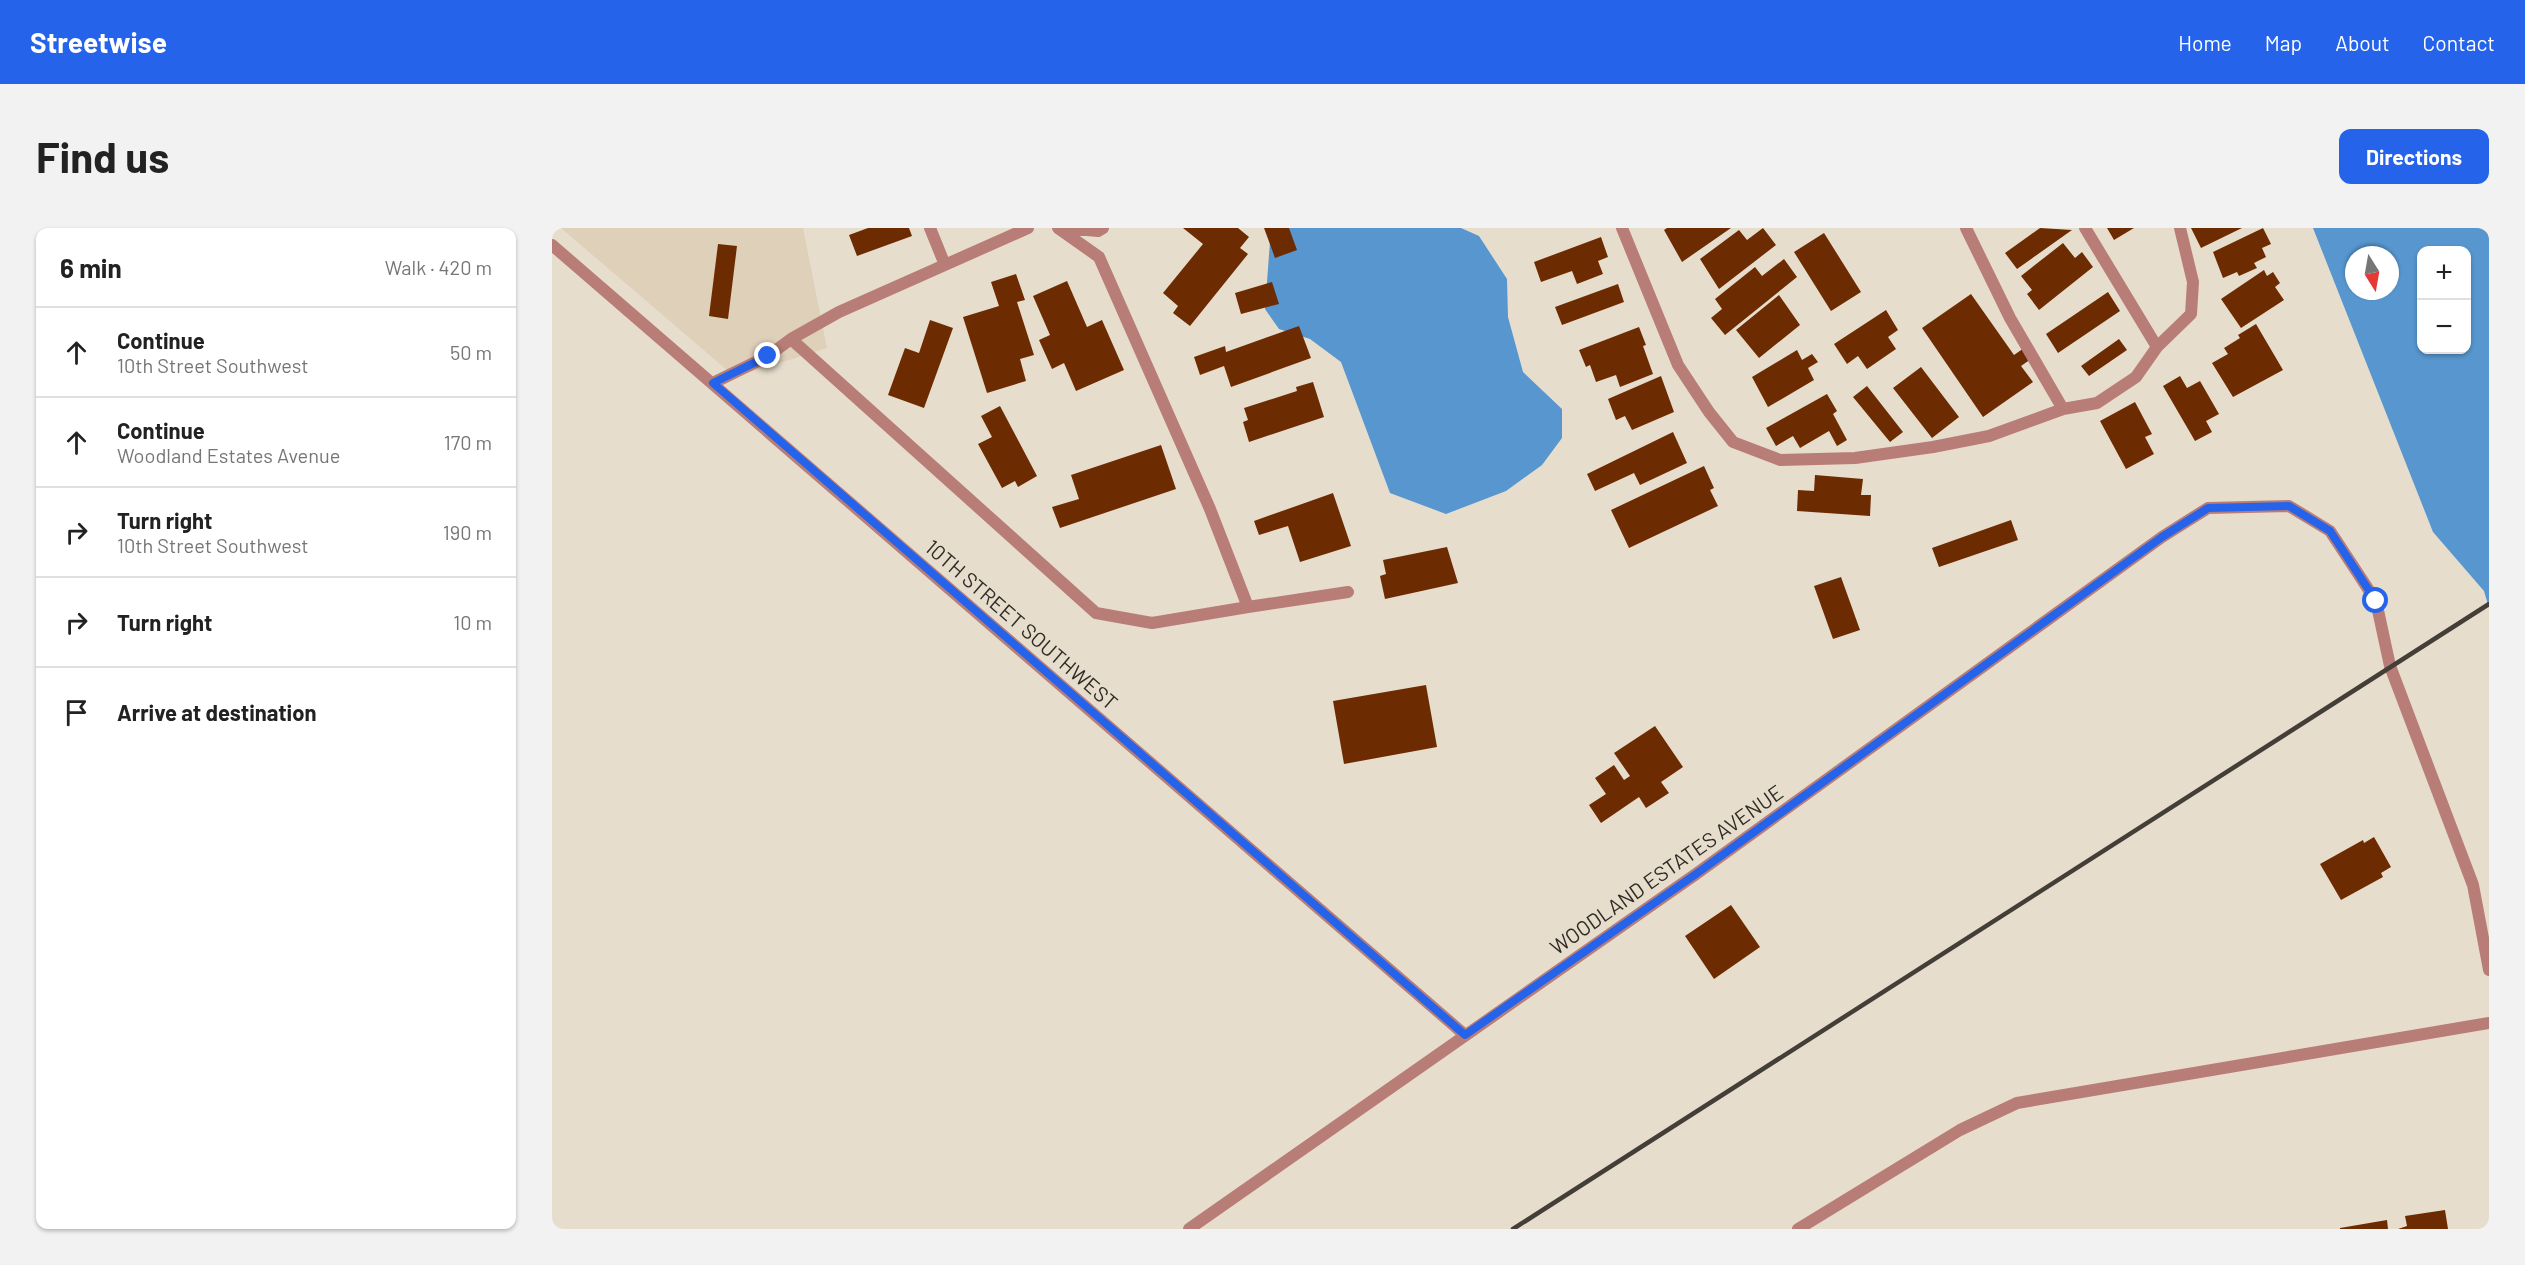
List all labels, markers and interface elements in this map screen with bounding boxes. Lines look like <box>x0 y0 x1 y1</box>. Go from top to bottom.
text: Streetwise <box>30 25 167 59</box>
text: Home <box>2178 30 2232 55</box>
text: Map <box>2265 30 2302 55</box>
text: About <box>2335 30 2390 55</box>
text: Contact <box>2423 30 2495 55</box>
button: Directions <box>2339 129 2489 184</box>
text: Find us <box>36 131 169 181</box>
north arrow <box>2345 246 2399 300</box>
map controls <box>2417 246 2471 354</box>
button: + <box>2417 246 2471 300</box>
text: 6 min <box>60 252 122 283</box>
text: Walk · 420 m <box>385 255 492 279</box>
button: − <box>2417 300 2471 354</box>
text: Continue <box>117 327 205 353</box>
icon: ahead <box>60 336 93 369</box>
text: 50 m <box>450 340 492 364</box>
route end <box>754 342 780 368</box>
text: 10th Street Southwest <box>117 353 309 377</box>
text: Continue <box>117 417 205 443</box>
icon: ahead <box>60 426 93 459</box>
text: 170 m <box>444 430 492 454</box>
text: Woodland Estates Avenue <box>117 443 340 467</box>
text: Turn right <box>117 507 212 533</box>
icon: right <box>60 516 93 549</box>
text: 190 m <box>443 520 492 544</box>
text: 10th Street Southwest <box>117 533 309 557</box>
street label: 10TH STREET SOUTHWEST <box>921 534 1123 714</box>
route start <box>2362 587 2388 613</box>
icon: right <box>60 606 93 639</box>
text: Turn right <box>117 609 212 635</box>
text: 10 m <box>453 610 492 634</box>
icon: arrive <box>60 696 93 729</box>
text: Arrive at destination <box>117 699 316 725</box>
street label: WOODLAND ESTATES AVENUE <box>1545 779 1787 959</box>

